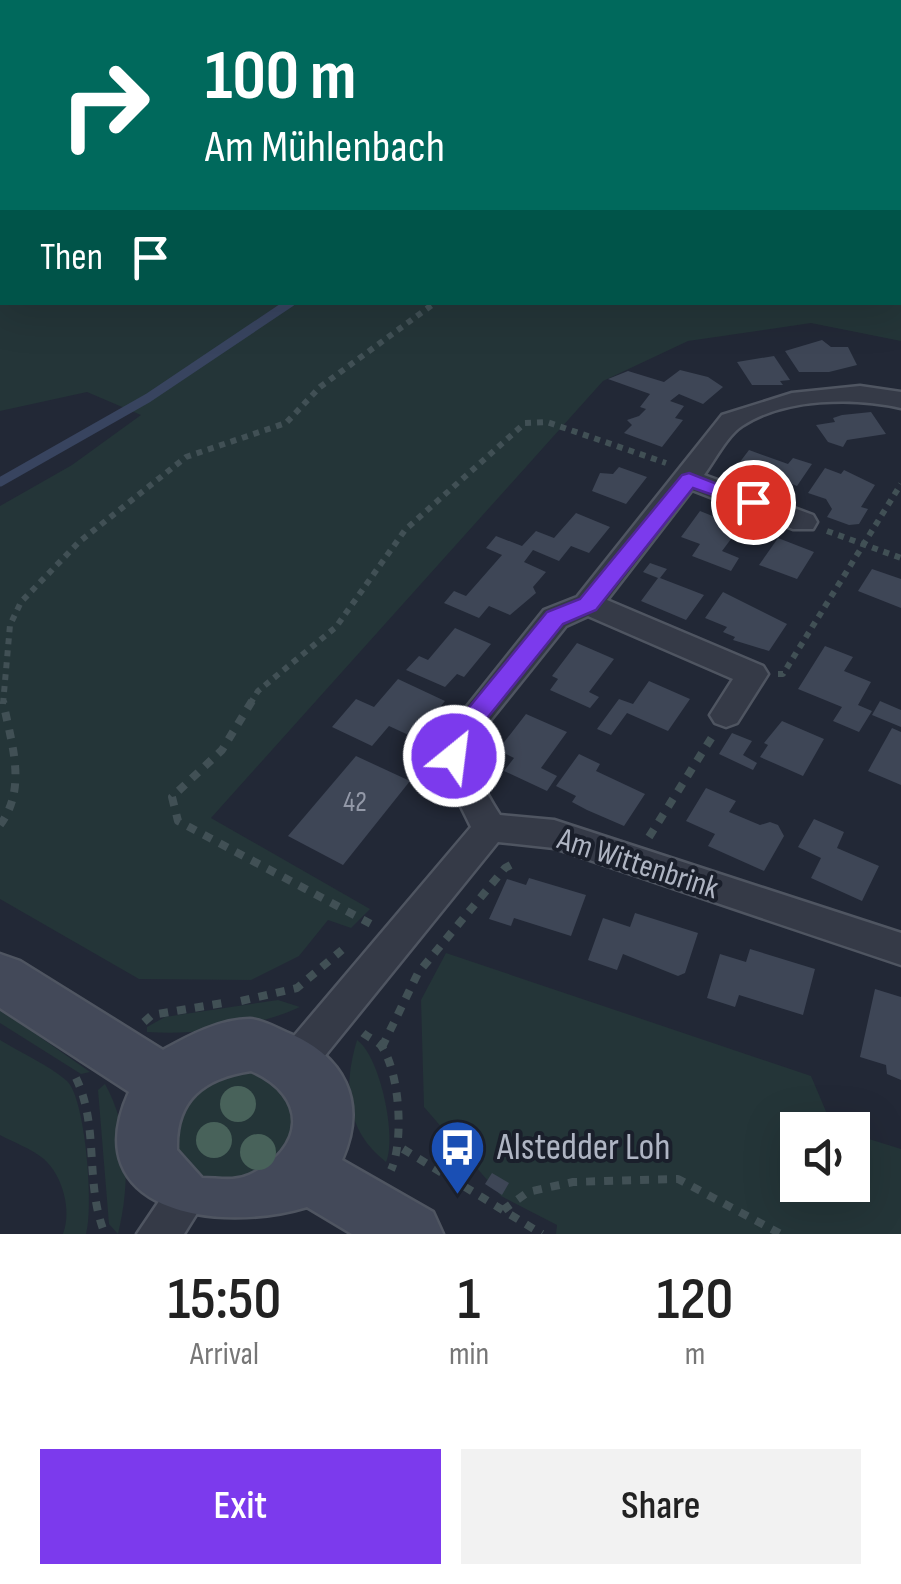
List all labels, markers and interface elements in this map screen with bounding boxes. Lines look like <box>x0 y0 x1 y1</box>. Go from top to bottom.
text: 100 m <box>205 35 356 119</box>
icon: right <box>40 40 170 170</box>
text: Am Mühlenbach <box>205 120 445 175</box>
icon: arrive <box>123 230 178 285</box>
text: Then <box>40 235 103 280</box>
pin <box>711 460 796 545</box>
icon: arrive <box>726 475 781 530</box>
position arrow <box>402 704 506 808</box>
house number: 42 <box>343 786 367 819</box>
street label: Am Wittenbrink <box>552 819 723 908</box>
map controls <box>780 1112 870 1202</box>
button: sound <box>780 1112 870 1202</box>
bus stop icon: Alstedder Loh <box>428 1117 488 1196</box>
place label: Alstedder Loh <box>496 1125 671 1170</box>
text: 15:50 <box>168 1264 281 1336</box>
text: 1 <box>458 1264 480 1336</box>
text: 120 <box>657 1264 733 1336</box>
text: Arrival <box>190 1335 259 1374</box>
text: min <box>449 1335 489 1374</box>
text: m <box>685 1335 705 1374</box>
button: Exit <box>40 1449 441 1564</box>
button: Share <box>461 1449 861 1564</box>

